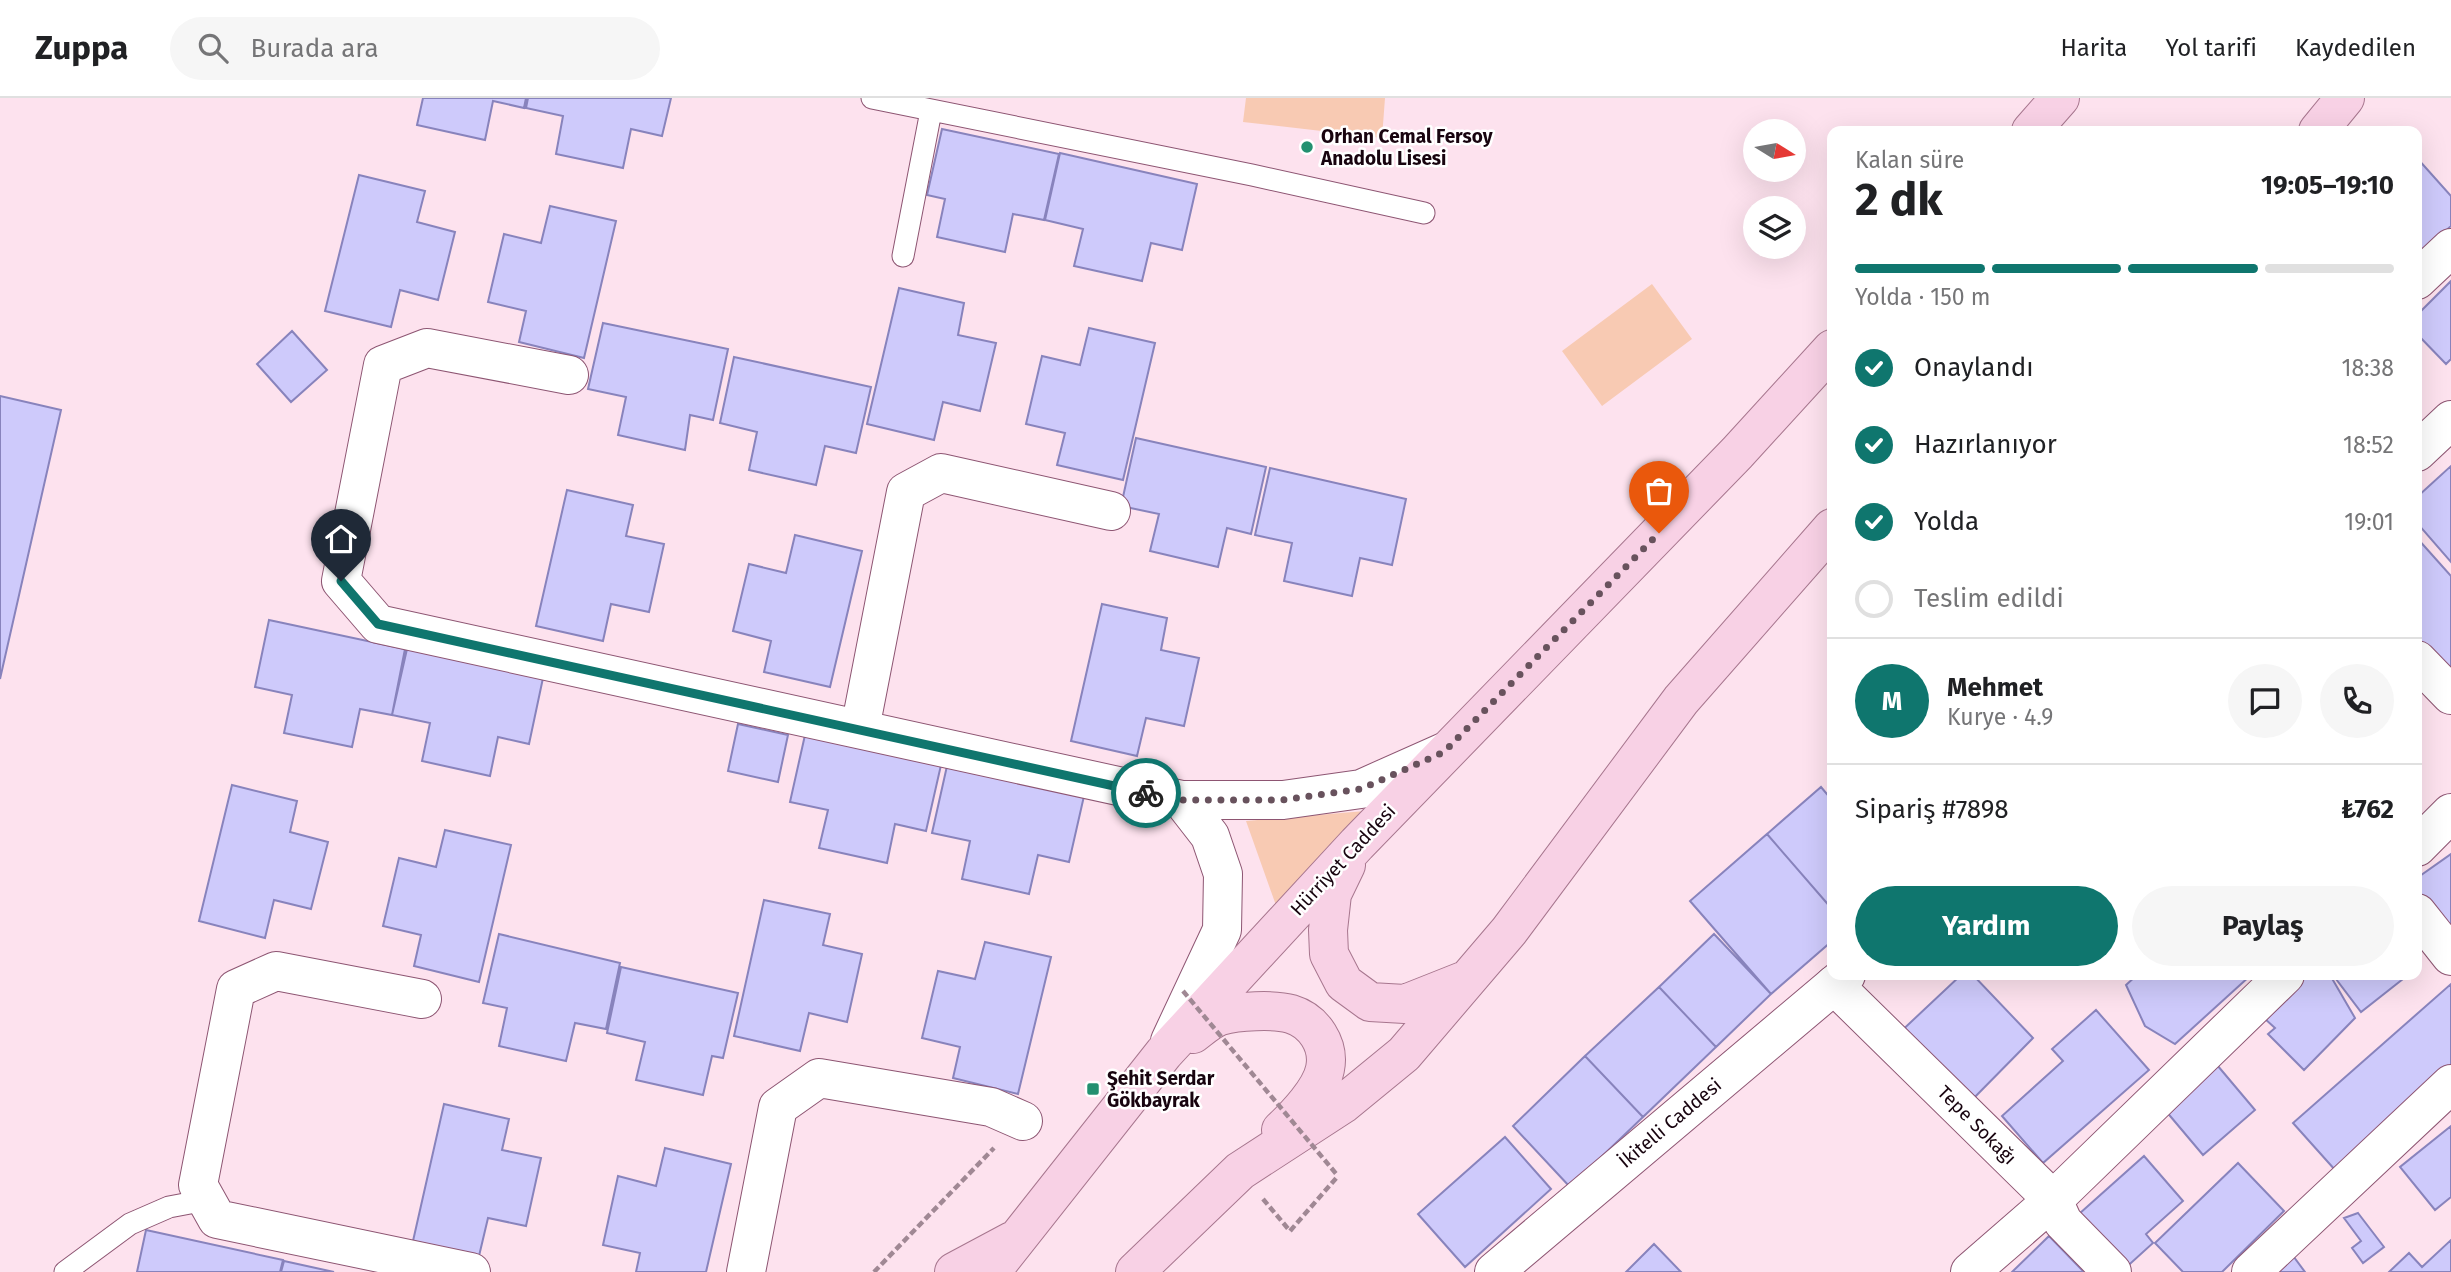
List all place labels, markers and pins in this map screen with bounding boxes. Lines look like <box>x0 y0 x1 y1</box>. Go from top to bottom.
place label: Orhan Cemal Fersoy Anadolu Lisesi <box>1320 125 1493 170</box>
marker: Orhan Cemal Fersoy Anadolu Lisesi <box>1299 139 1315 155</box>
pin <box>1629 461 1689 533</box>
pin <box>311 509 371 581</box>
place label: Şehit Serdar Gökbayrak <box>1107 1067 1215 1112</box>
marker: Şehit Serdar Gökbayrak <box>1085 1081 1101 1097</box>

